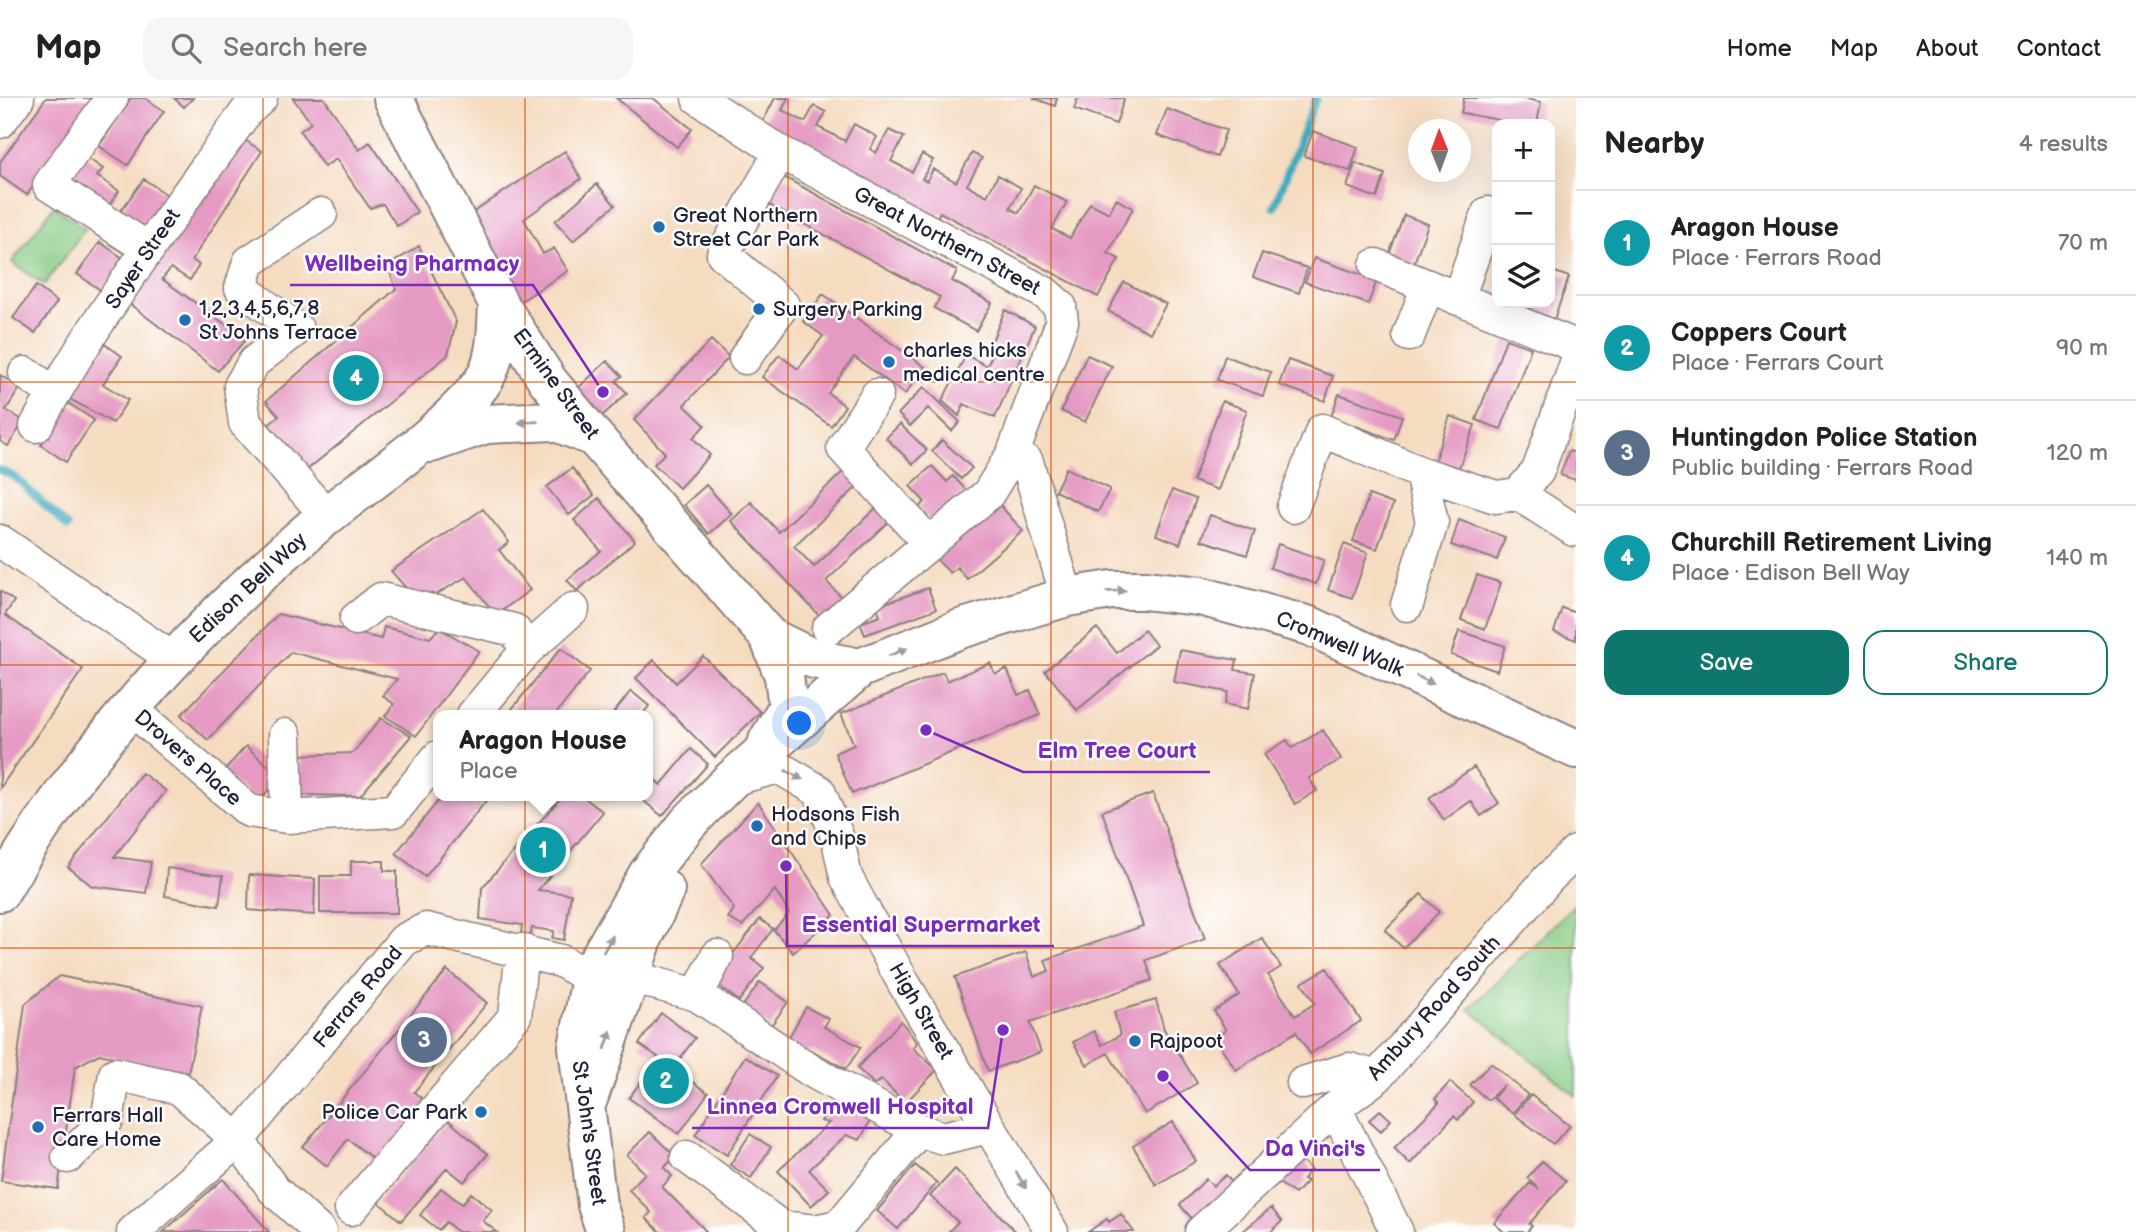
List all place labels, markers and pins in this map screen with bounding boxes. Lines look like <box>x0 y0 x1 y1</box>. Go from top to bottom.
place label: Great Northern Street Car Park <box>673 203 819 252</box>
marker: Great Northern Street Car Park <box>651 219 667 235</box>
callout: Wellbeing Pharmacy <box>290 241 533 285</box>
place label: 1,2,3,4,5,6,7,8 St Johns Terrace <box>199 296 357 345</box>
place label: Surgery Parking <box>773 297 923 322</box>
marker: Surgery Parking <box>751 301 767 317</box>
marker: 1,2,3,4,5,6,7,8 St Johns Terrace <box>177 312 193 328</box>
place label: charles hicks medical centre <box>903 338 1045 387</box>
pin: 4 <box>333 352 379 404</box>
marker: charles hicks medical centre <box>881 354 897 370</box>
callout: Elm Tree Court <box>1023 728 1210 772</box>
place label: Hodsons Fish and Chips <box>771 802 900 851</box>
marker: Hodsons Fish and Chips <box>749 818 765 834</box>
pin: 1 <box>520 824 566 876</box>
callout: Essential Supermarket <box>787 902 1054 946</box>
pin: 3 <box>401 1014 447 1066</box>
place label: Rajpoot <box>1149 1029 1224 1054</box>
marker: Rajpoot <box>1127 1033 1143 1049</box>
pin: 2 <box>643 1055 689 1107</box>
callout: Linnea Cromwell Hospital <box>692 1084 988 1128</box>
place label: Police Car Park <box>322 1100 468 1125</box>
place label: Ferrars Hall Care Home <box>52 1103 163 1152</box>
marker: Police Car Park <box>473 1104 489 1120</box>
marker: Ferrars Hall Care Home <box>30 1119 46 1135</box>
callout: Da Vinci's <box>1250 1126 1380 1170</box>

